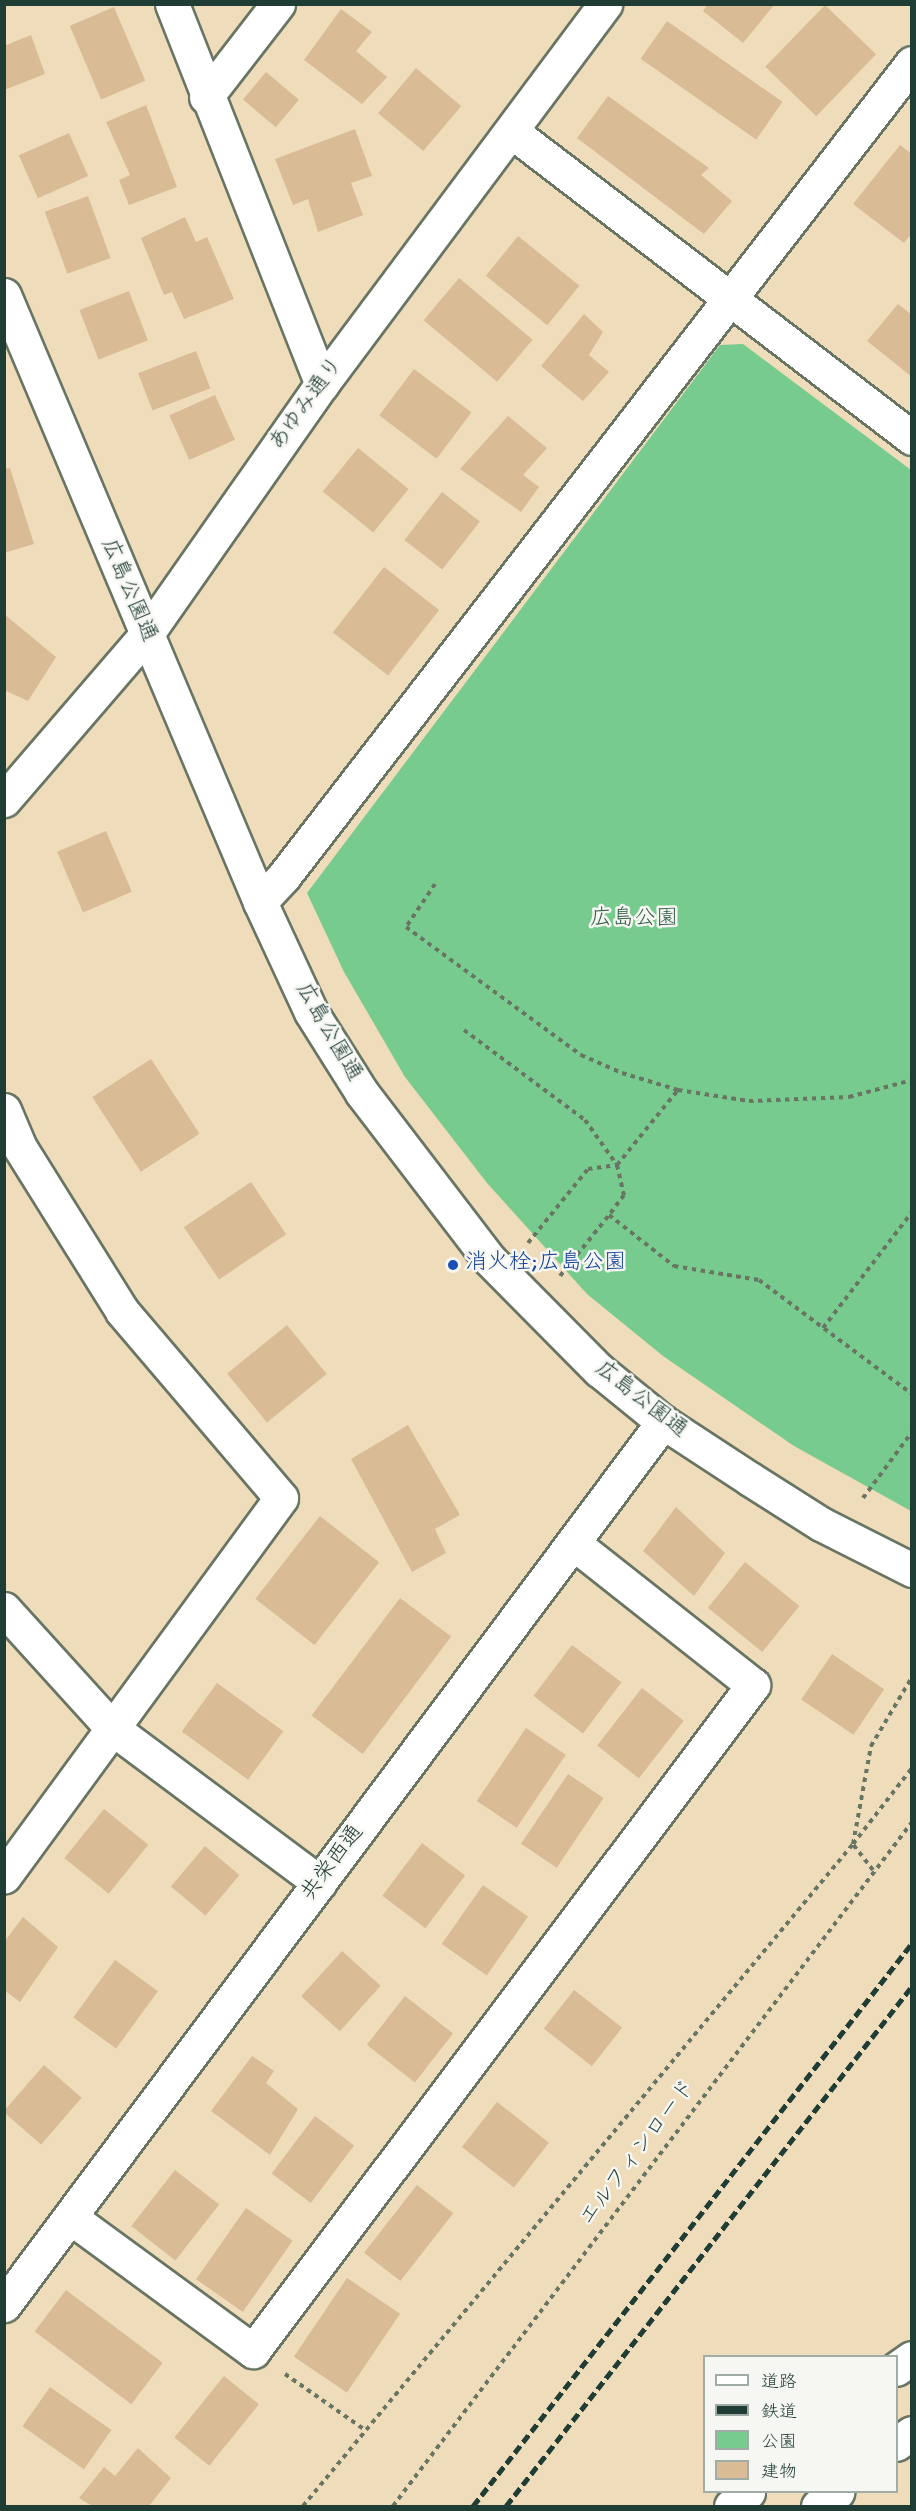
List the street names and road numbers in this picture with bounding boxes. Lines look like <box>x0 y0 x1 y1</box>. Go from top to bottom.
street label: あゆみ通り <box>265 353 351 457</box>
street label: 広島公園通 <box>93 535 161 647</box>
street label: 広島公園通 <box>288 979 366 1087</box>
street label: 広島公園通 <box>589 1357 691 1445</box>
street label: 共栄西通 <box>297 1821 371 1907</box>
street label: エルフィンロード <box>575 2076 703 2232</box>

